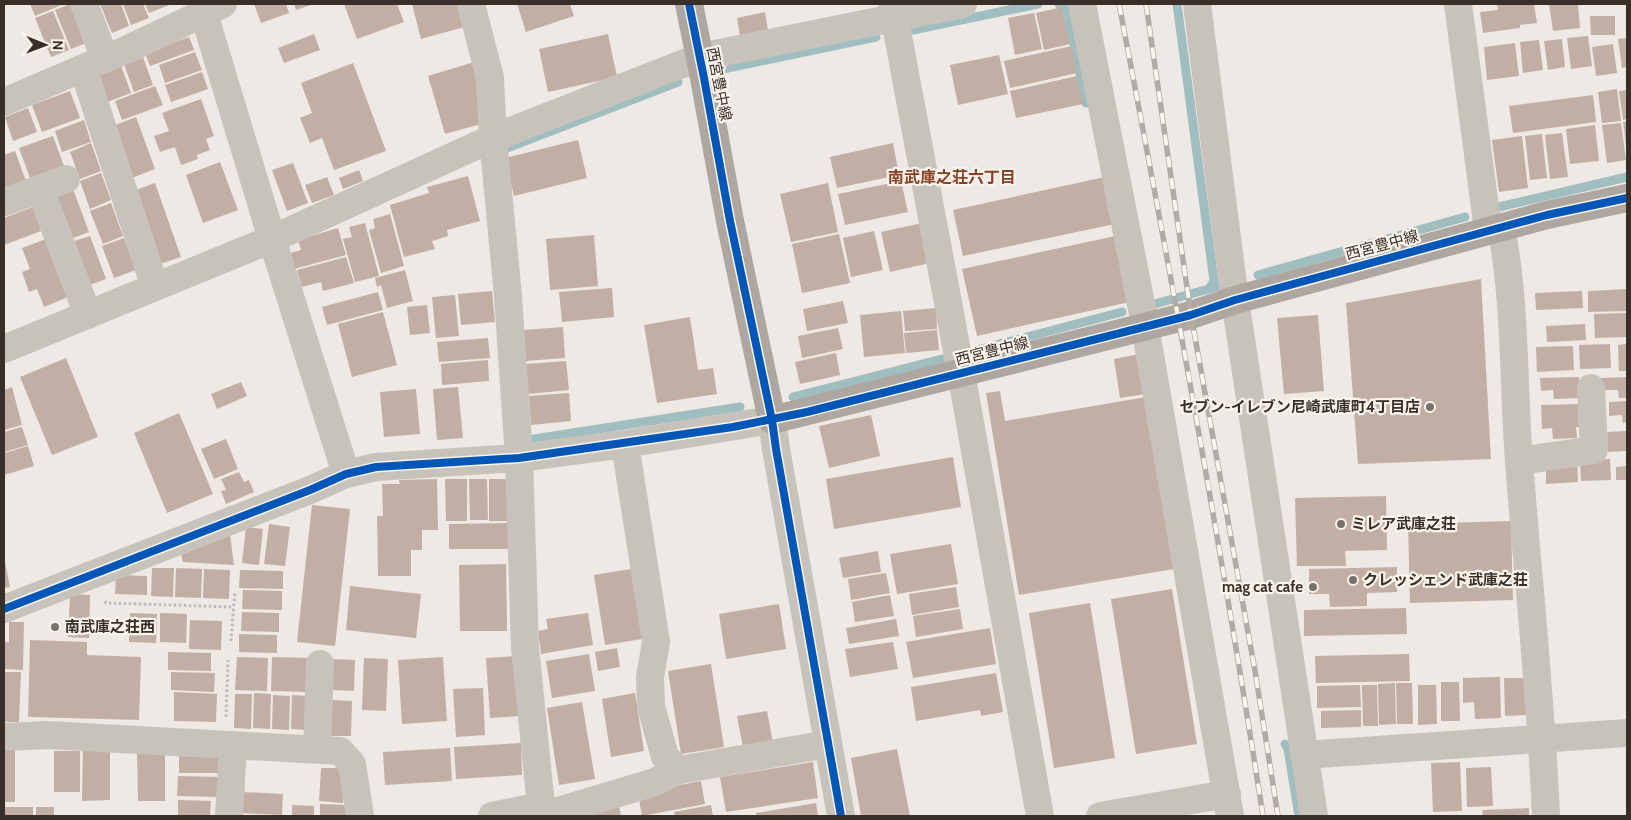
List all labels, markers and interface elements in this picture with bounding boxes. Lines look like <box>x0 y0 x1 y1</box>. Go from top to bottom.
north arrow <box>20 20 70 70</box>
text: N <box>49 40 67 50</box>
street label: 西宮豊中線 <box>703 45 735 123</box>
district label: 南武庫之荘六丁目 <box>888 168 1016 187</box>
street label: 西宮豊中線 <box>1343 227 1421 263</box>
street label: 西宮豊中線 <box>953 333 1031 369</box>
place label: セブン-イレブン尼崎武庫町4丁目店 <box>1179 398 1420 416</box>
marker: セブン-イレブン尼崎武庫町4丁目店 <box>1424 401 1436 413</box>
place label: ミレア武庫之荘 <box>1351 515 1456 533</box>
marker: ミレア武庫之荘 <box>1335 518 1347 530</box>
place label: クレッシェンド武庫之荘 <box>1363 571 1528 589</box>
marker: クレッシェンド武庫之荘 <box>1347 574 1359 586</box>
place label: mag cat cafe <box>1222 578 1303 596</box>
marker: mag cat cafe <box>1307 581 1319 593</box>
place label: 南武庫之荘西 <box>65 618 155 636</box>
marker: 南武庫之荘西 <box>49 621 61 633</box>

